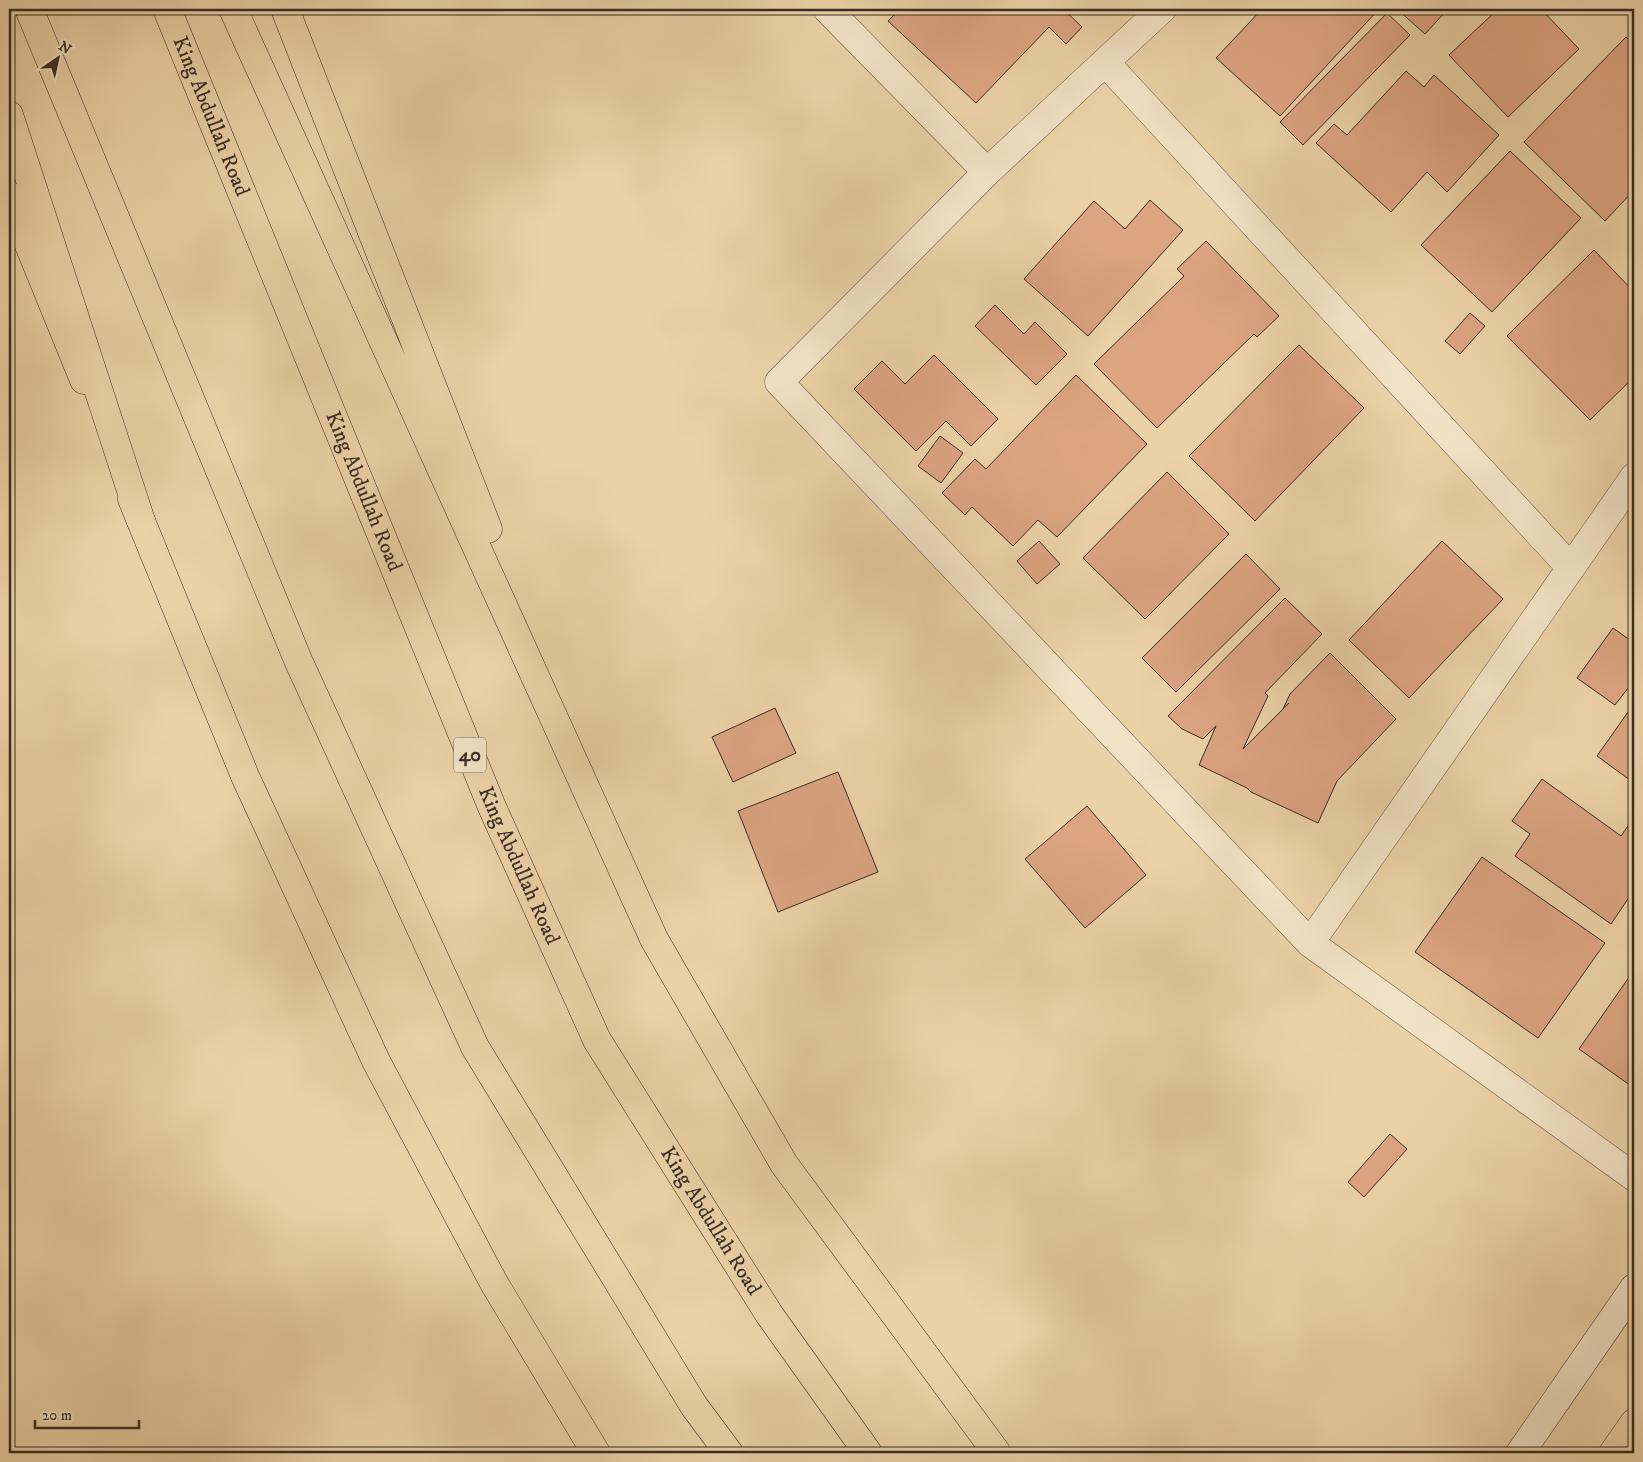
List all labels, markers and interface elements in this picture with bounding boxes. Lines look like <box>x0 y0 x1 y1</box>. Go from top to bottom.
north arrow <box>32 32 82 82</box>
street label: King Abdullah Road <box>167 33 255 201</box>
text: N <box>55 37 75 59</box>
street label: King Abdullah Road <box>319 408 408 576</box>
road number: 40 <box>454 738 486 772</box>
street label: King Abdullah Road <box>472 783 566 949</box>
street label: King Abdullah Road <box>654 1142 767 1301</box>
scale bar <box>35 1397 139 1429</box>
text: 20 m <box>42 1406 72 1425</box>

